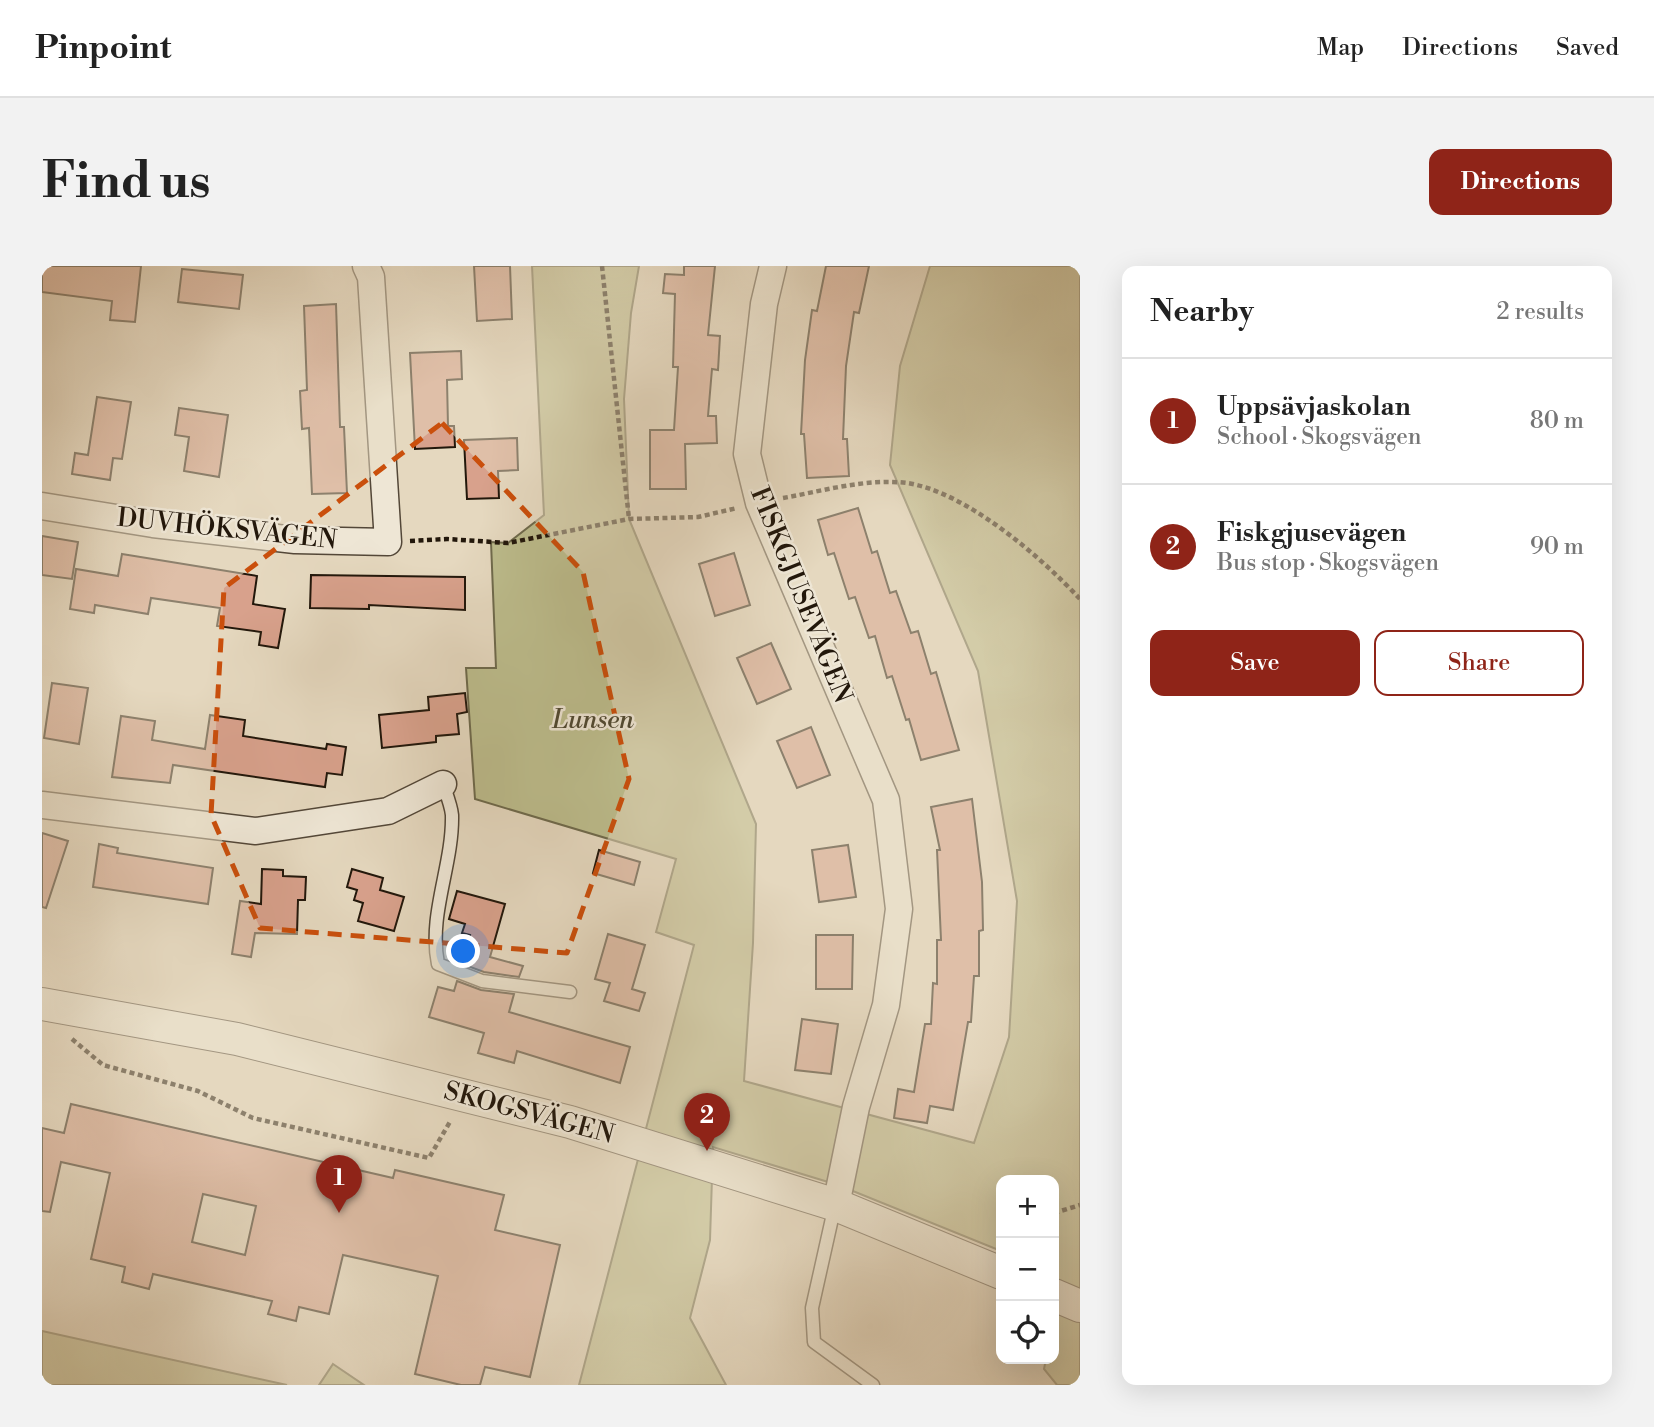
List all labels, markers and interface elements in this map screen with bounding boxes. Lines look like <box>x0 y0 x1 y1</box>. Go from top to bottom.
text: Pinpoint <box>35 28 172 69</box>
text: Map <box>1317 33 1364 63</box>
text: Directions <box>1402 33 1518 63</box>
text: Saved <box>1556 33 1619 63</box>
button: Directions <box>1429 149 1612 215</box>
text: Find us <box>42 152 211 213</box>
text: Nearby <box>1150 293 1254 331</box>
text: 2 results <box>1497 298 1584 326</box>
text: Uppsävjaskolan <box>1217 391 1411 423</box>
text: 1 <box>1167 407 1179 435</box>
text: 80 m <box>1530 407 1584 435</box>
text: School · Skogsvägen <box>1217 423 1422 451</box>
street label: FISKGJUSEVÄGEN <box>743 482 860 708</box>
street label: DUVHÖKSVÄGEN <box>116 501 339 557</box>
text: Fiskgjusevägen <box>1217 517 1406 549</box>
text: 2 <box>1166 533 1180 561</box>
text: 90 m <box>1530 533 1584 561</box>
text: Bus stop · Skogsvägen <box>1217 549 1439 577</box>
button: Save <box>1150 630 1360 696</box>
button: Share <box>1374 630 1584 696</box>
park label: Lunsen <box>551 704 634 736</box>
your location <box>446 934 480 968</box>
street label: SKOGSVÄGEN <box>440 1074 618 1151</box>
pin: 2 <box>684 1093 730 1151</box>
pin: 1 <box>316 1155 362 1213</box>
map controls <box>996 1175 1059 1364</box>
button: + <box>996 1175 1059 1238</box>
button: − <box>996 1238 1059 1301</box>
button: locate <box>996 1301 1059 1364</box>

